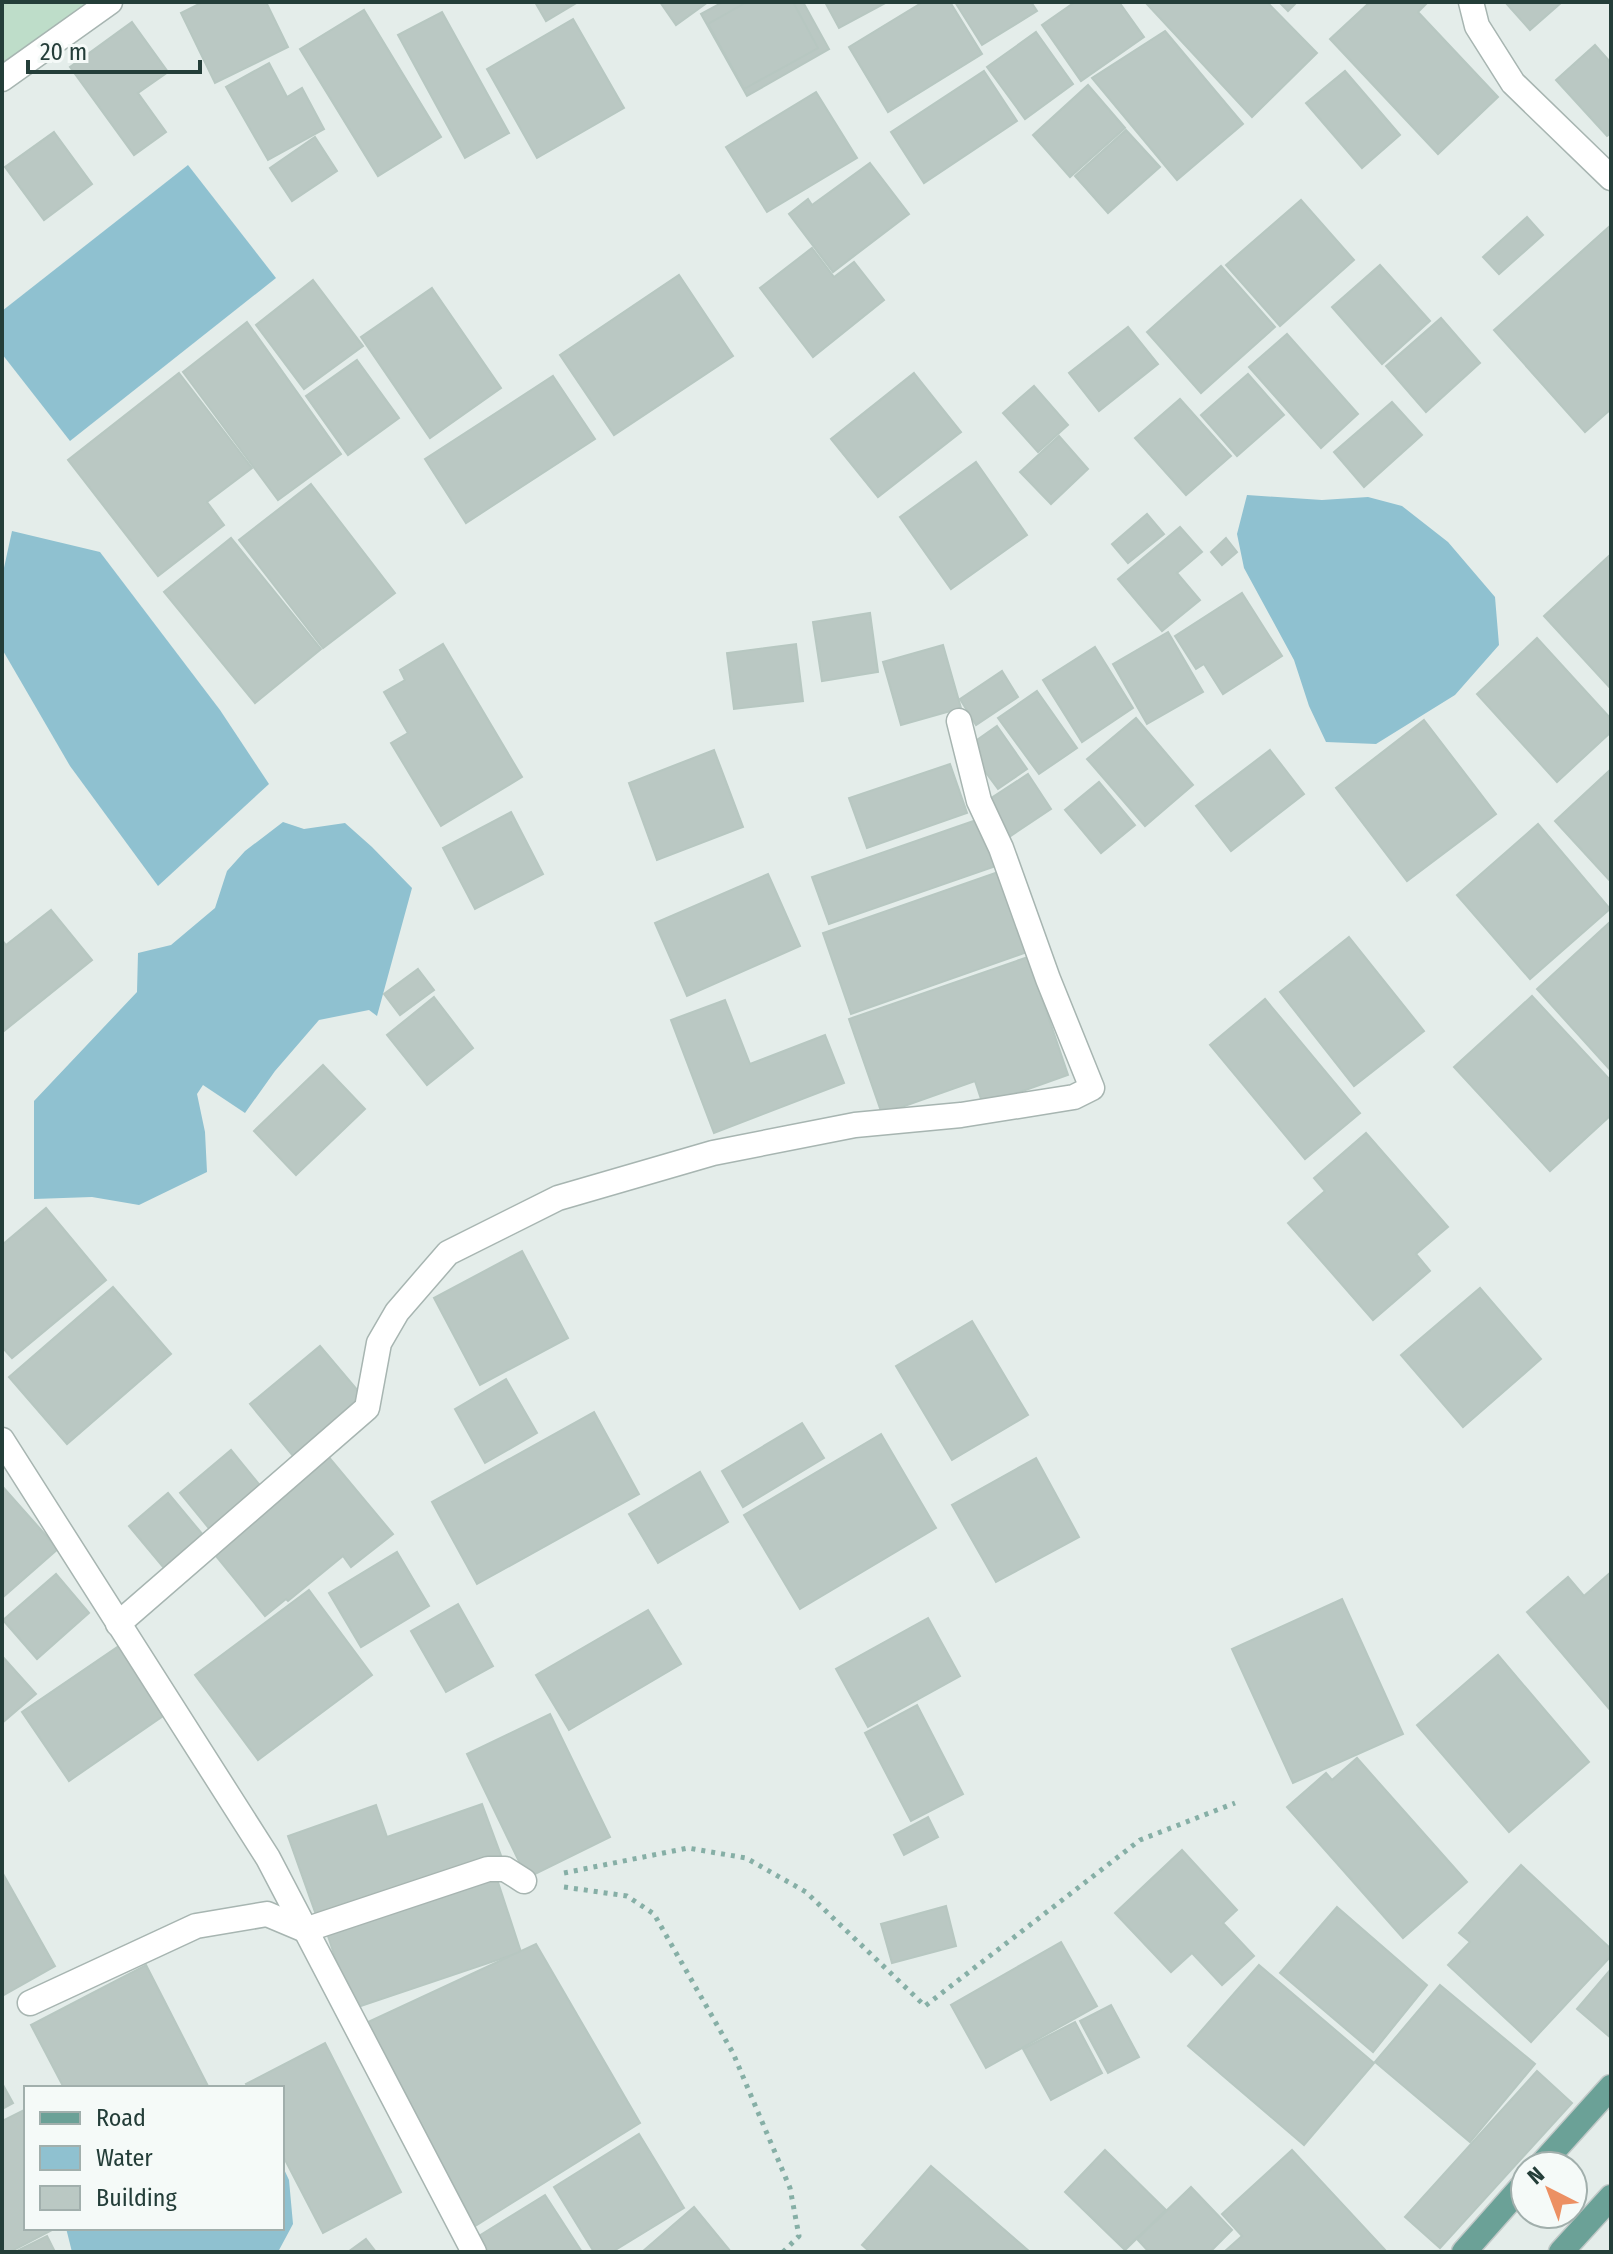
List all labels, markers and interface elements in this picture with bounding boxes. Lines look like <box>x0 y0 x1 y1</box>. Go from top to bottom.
scale bar <box>28 24 200 74</box>
text: 20 m <box>40 38 87 66</box>
legend <box>24 2086 284 2230</box>
text: Road <box>96 2104 146 2132</box>
text: Water <box>96 2144 153 2172</box>
north arrow <box>1509 2150 1589 2230</box>
text: N <box>1522 2161 1550 2190</box>
text: Building <box>96 2184 178 2212</box>

